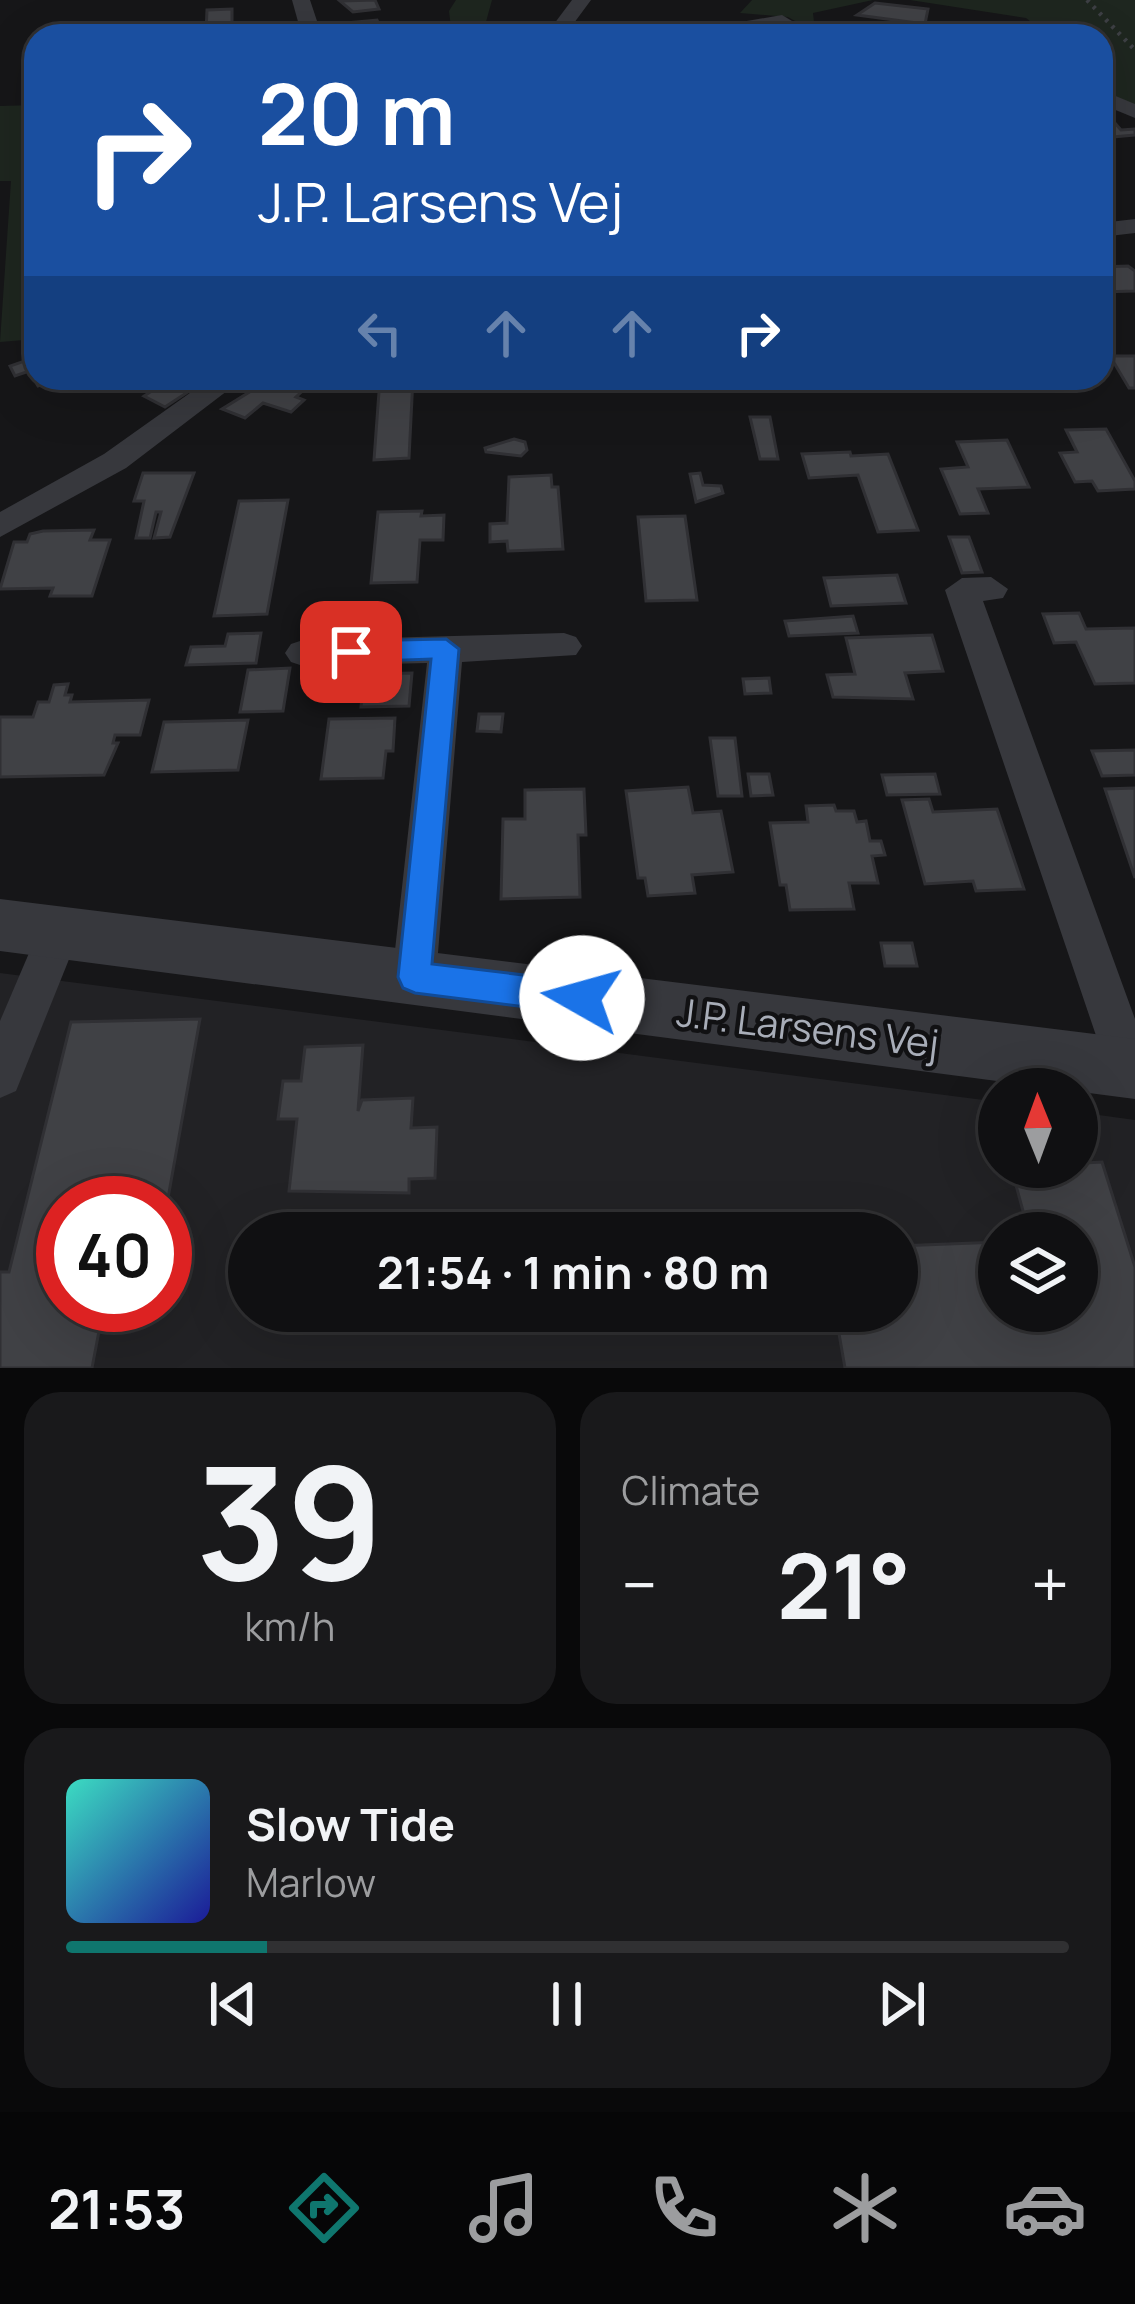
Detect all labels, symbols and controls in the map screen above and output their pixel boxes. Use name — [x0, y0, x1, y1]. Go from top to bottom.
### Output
text: 20 m — [258, 55, 456, 170]
icon: right — [60, 72, 216, 228]
text: J.P. Larsens Vej — [258, 164, 623, 238]
icon: left — [347, 300, 413, 366]
icon: ahead — [473, 300, 539, 366]
icon: ahead — [599, 300, 665, 366]
icon: right — [725, 300, 791, 366]
pin — [300, 601, 402, 703]
icon: arrive — [318, 619, 384, 685]
position arrow — [519, 935, 645, 1061]
street label: J.P. Larsens Vej — [674, 984, 942, 1070]
north arrow — [978, 1068, 1098, 1188]
map controls — [978, 1068, 1098, 1332]
speed limit sign: 40 — [36, 1176, 192, 1332]
button: layers — [978, 1212, 1098, 1332]
text: 21:54 · 1 min · 80 m — [377, 1241, 769, 1303]
text: 39 — [196, 1414, 384, 1627]
text: Climate — [622, 1463, 760, 1517]
text: 21° — [777, 1523, 911, 1646]
text: − — [622, 1539, 657, 1629]
text: + — [1031, 1539, 1069, 1629]
text: km/h — [244, 1599, 335, 1653]
text: Slow Tide — [246, 1793, 455, 1855]
text: Marlow — [246, 1855, 376, 1909]
icon: previous — [200, 1971, 266, 2037]
icon: pause — [534, 1971, 600, 2037]
icon: next — [869, 1971, 935, 2037]
icon: directions — [282, 2166, 366, 2250]
icon: music — [462, 2166, 546, 2250]
icon: phone — [642, 2166, 726, 2250]
icon: climate — [823, 2166, 907, 2250]
icon: car — [1003, 2166, 1087, 2250]
text: 21:53 — [48, 2171, 185, 2245]

